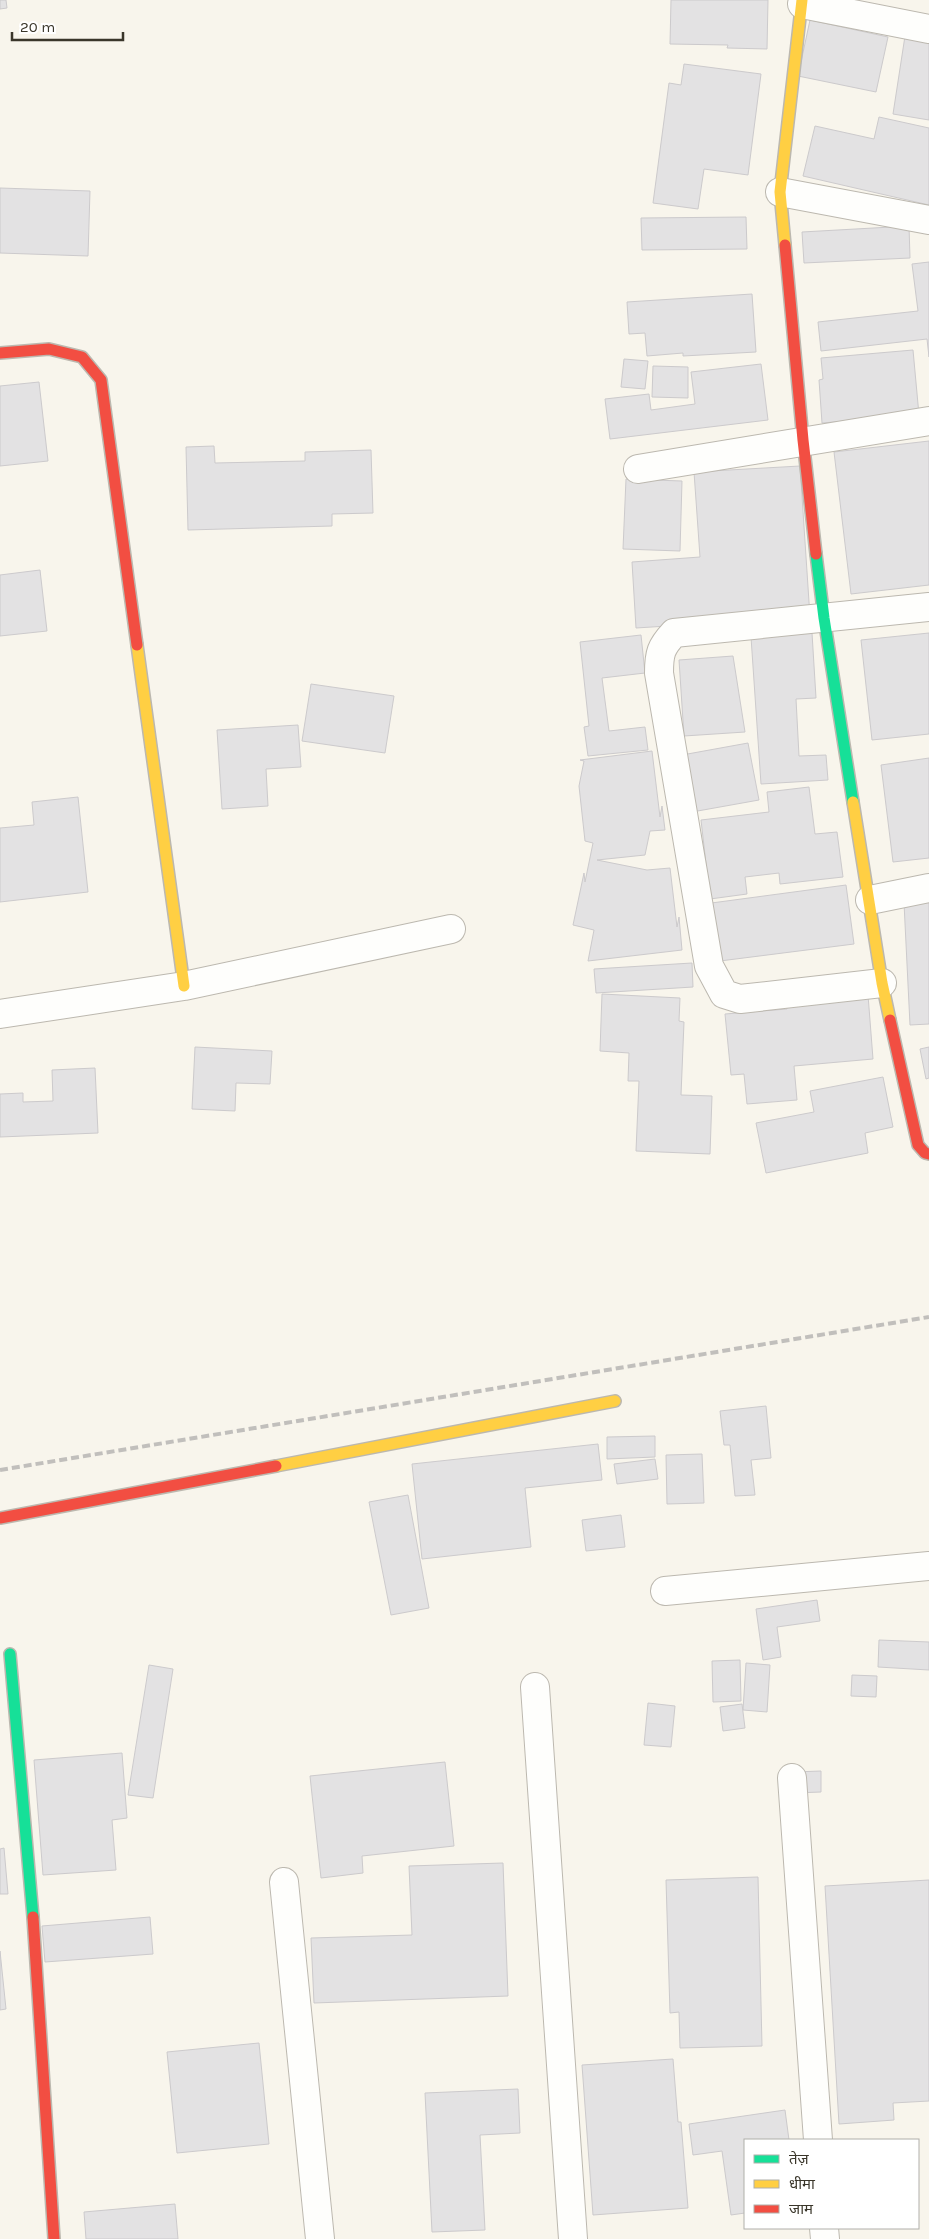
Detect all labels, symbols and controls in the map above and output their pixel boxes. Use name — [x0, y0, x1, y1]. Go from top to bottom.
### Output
scale bar — [12, 10, 124, 42]
text: 20 m — [20, 18, 55, 36]
legend — [744, 2139, 919, 2229]
text: तेज़ — [789, 2150, 810, 2168]
text: धीमा — [789, 2175, 816, 2193]
text: जाम — [789, 2200, 814, 2218]

